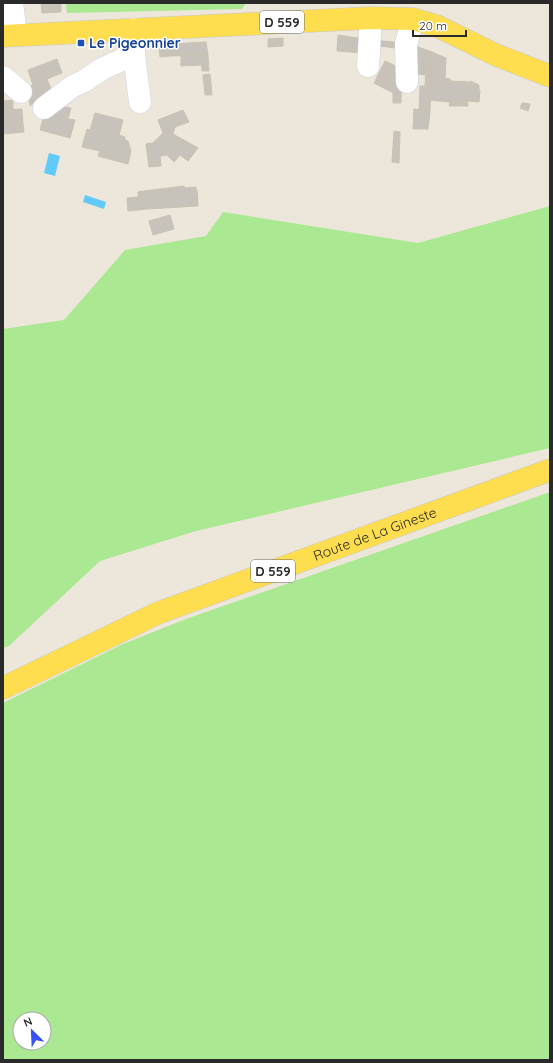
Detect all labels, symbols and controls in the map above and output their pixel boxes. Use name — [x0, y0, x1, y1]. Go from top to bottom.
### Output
road number: D 559 — [260, 11, 304, 33]
scale bar — [413, 12, 466, 38]
text: 20 m — [419, 18, 447, 33]
place label: Le Pigeonnier — [89, 34, 181, 52]
marker: Le Pigeonnier — [76, 38, 86, 48]
street label: Route de La Gineste — [311, 503, 439, 565]
road number: D 559 — [251, 560, 295, 582]
north arrow — [12, 1011, 52, 1051]
text: N — [21, 1014, 34, 1030]

